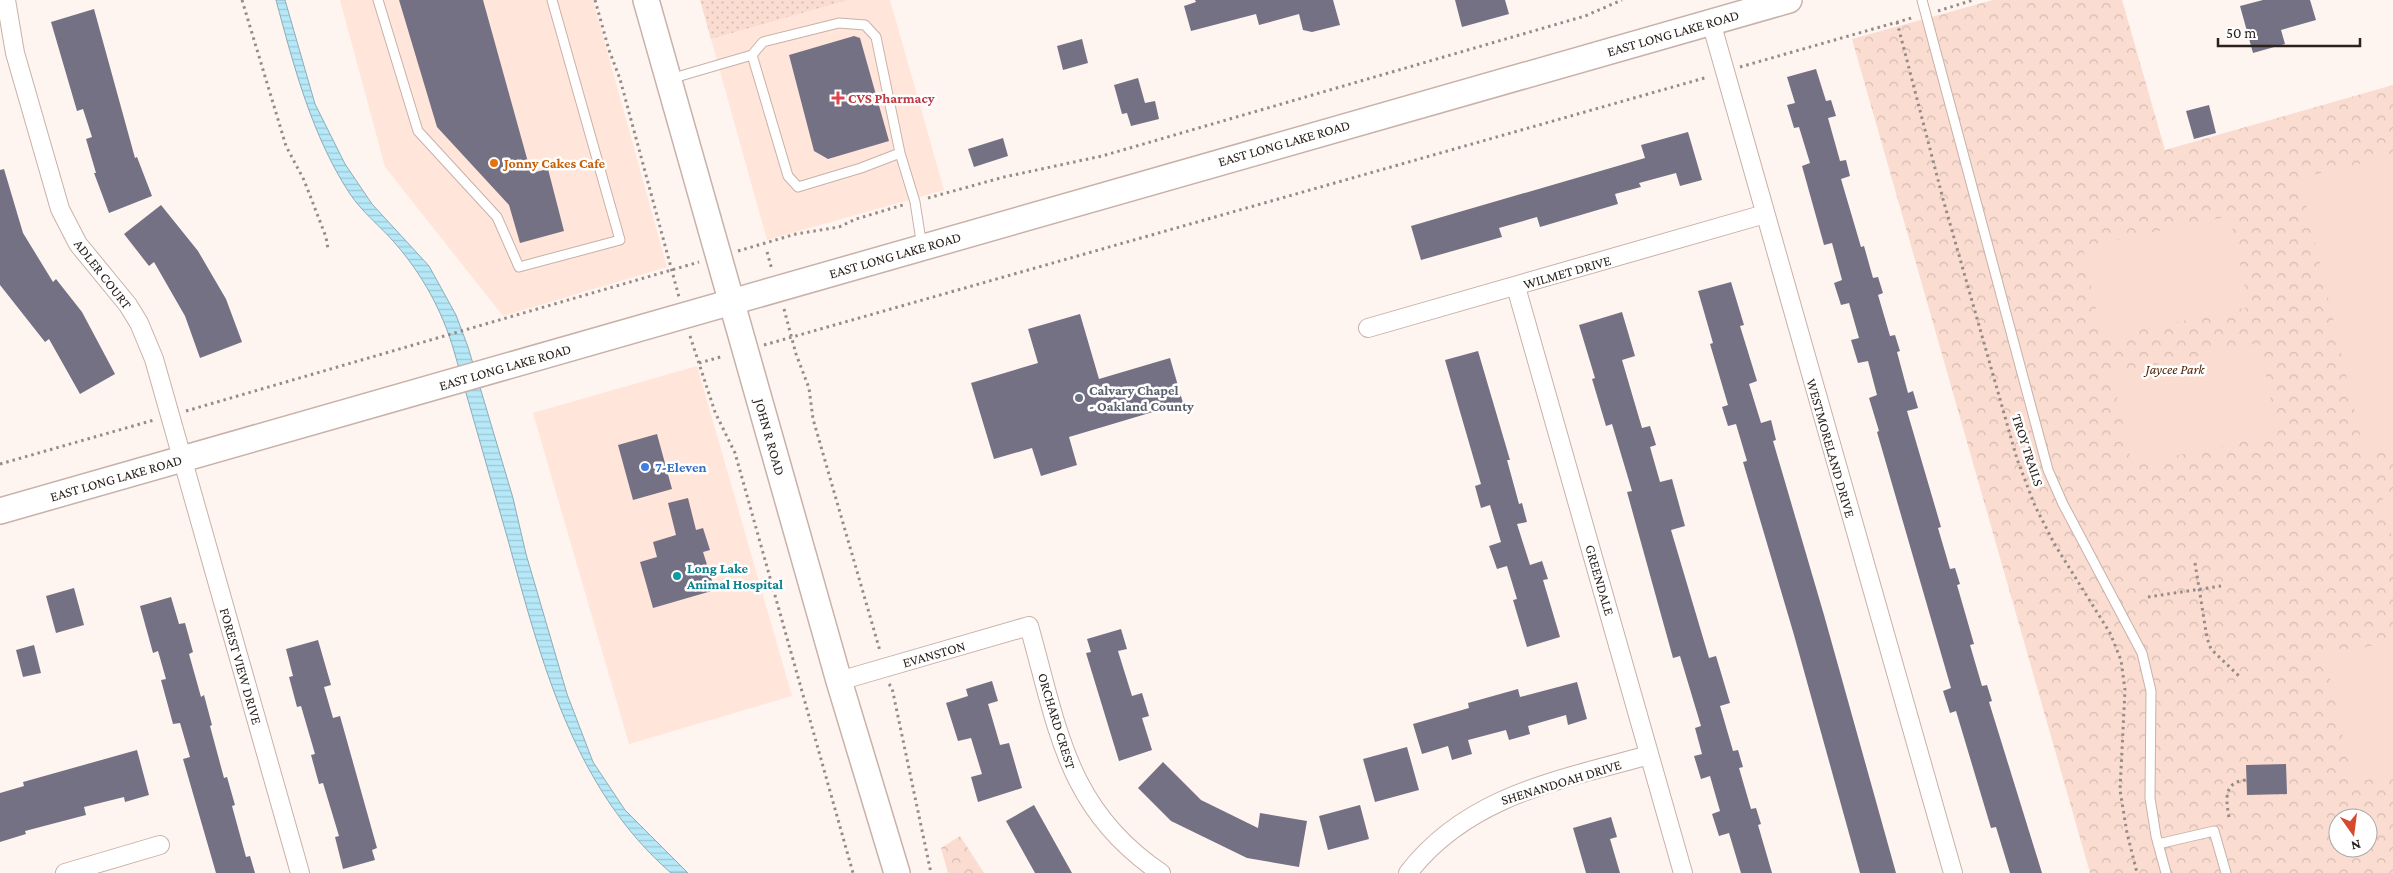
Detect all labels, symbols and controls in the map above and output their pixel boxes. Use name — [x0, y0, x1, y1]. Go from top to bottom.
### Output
street label: EAST LONG LAKE ROAD — [1605, 6, 1741, 60]
scale bar — [2218, 15, 2360, 47]
text: 50 m — [2226, 25, 2256, 41]
place label: CVS Pharmacy — [848, 90, 935, 106]
marker: CVS Pharmacy — [832, 92, 844, 104]
street label: EAST LONG LAKE ROAD — [1216, 116, 1352, 170]
place label: Jonny Cakes Cafe — [502, 155, 606, 171]
marker: Jonny Cakes Cafe — [488, 157, 500, 169]
street label: EAST LONG LAKE ROAD — [827, 228, 963, 282]
street label: ADLER COURT — [71, 236, 135, 312]
street label: WILMET DRIVE — [1521, 252, 1613, 292]
street label: EAST LONG LAKE ROAD — [437, 340, 573, 394]
park label: Jaycee Park — [2143, 361, 2205, 377]
street label: WESTMORELAND DRIVE — [1803, 377, 1859, 520]
place label: Calvary Chapel - Oakland County — [1089, 382, 1194, 414]
marker: Calvary Chapel - Oakland County — [1073, 392, 1085, 404]
street label: JOHN R ROAD — [751, 395, 789, 477]
street label: TROY TRAILS — [2009, 412, 2047, 488]
street label: EAST LONG LAKE ROAD — [48, 451, 184, 505]
place label: 7-Eleven — [655, 459, 706, 475]
marker: 7-Eleven — [639, 461, 651, 473]
street label: GREENDALE — [1582, 543, 1618, 618]
place label: Long Lake Animal Hospital — [686, 560, 783, 592]
marker: Long Lake Animal Hospital — [671, 570, 683, 582]
street label: FOREST VIEW DRIVE — [217, 606, 265, 726]
street label: EVANSTON — [901, 637, 967, 671]
street label: ORCHARD CREST — [1035, 671, 1079, 771]
street label: SHENANDOAH DRIVE — [1499, 756, 1623, 808]
north arrow — [2328, 808, 2378, 858]
text: N — [2349, 837, 2363, 855]

